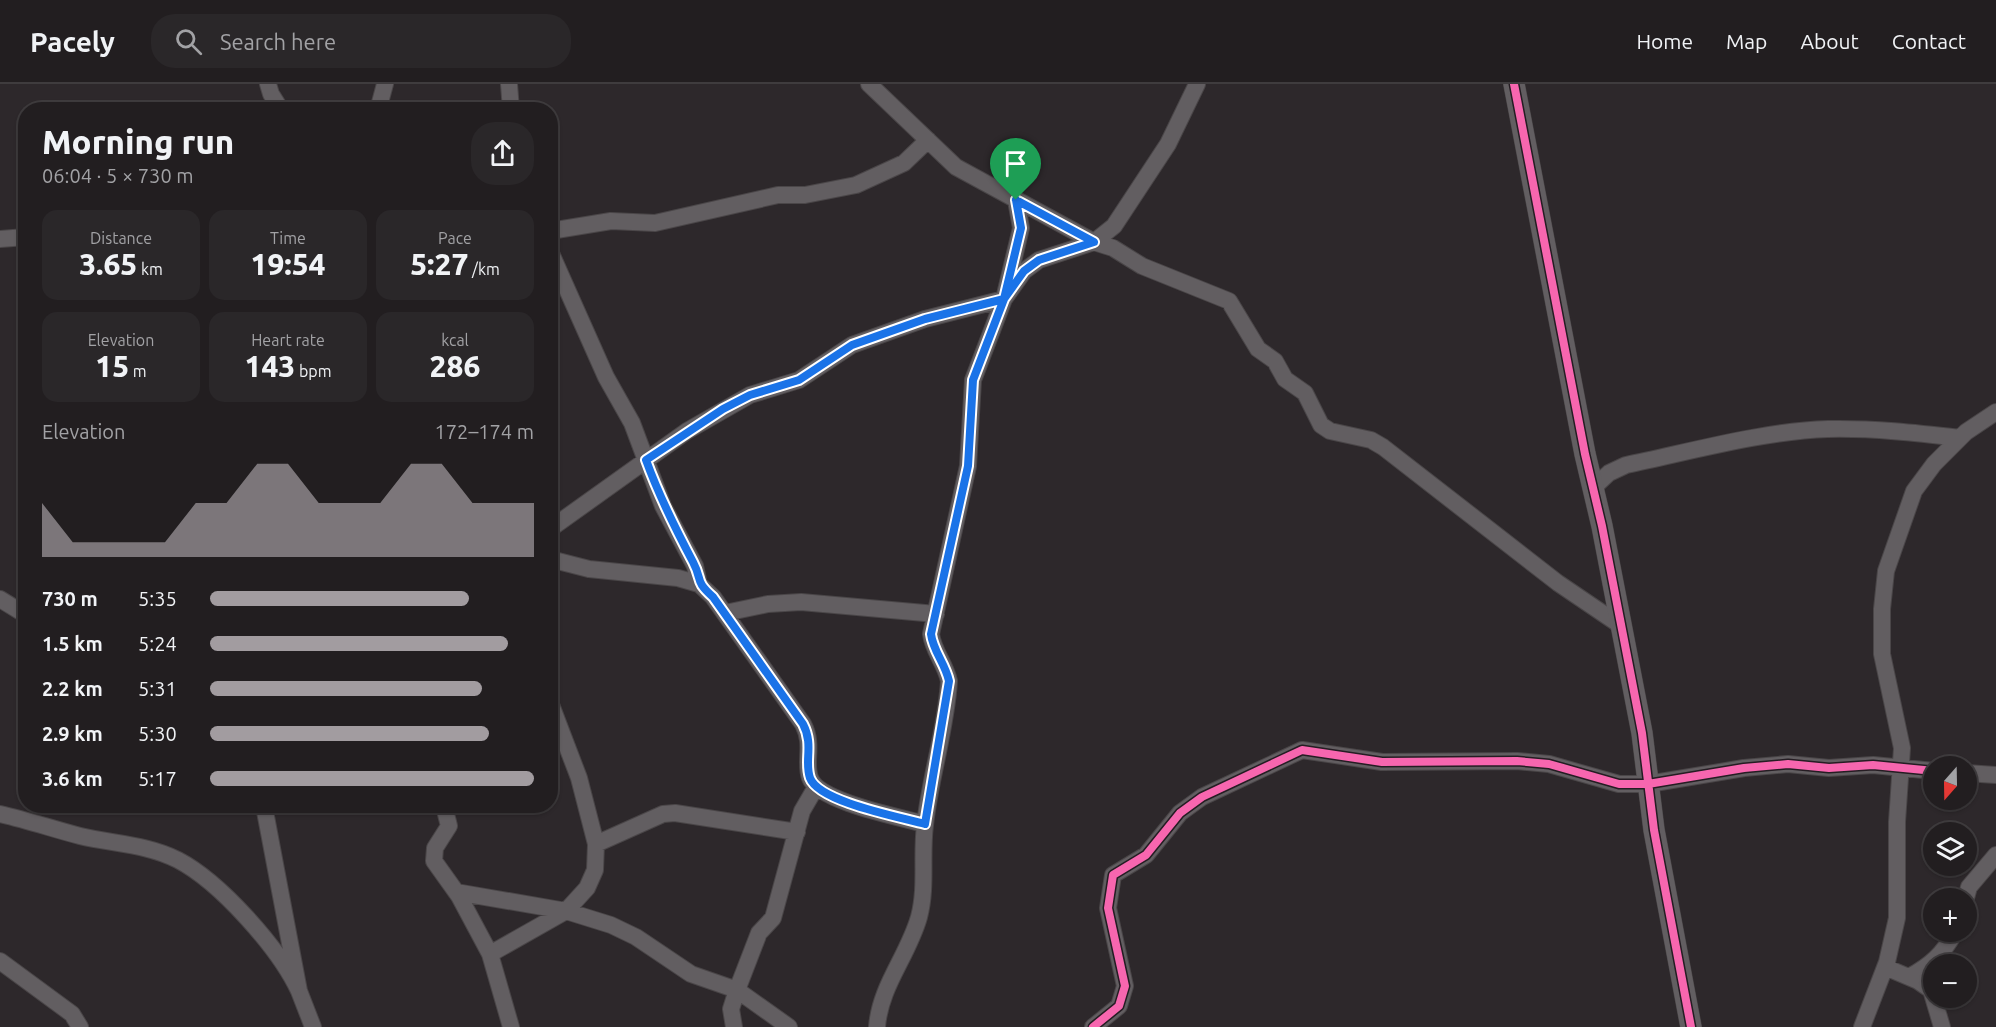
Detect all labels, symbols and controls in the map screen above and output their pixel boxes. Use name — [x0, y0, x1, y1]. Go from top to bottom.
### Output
search box — [151, 14, 571, 68]
icon: search — [172, 25, 205, 58]
text: Pacely — [30, 26, 115, 57]
text: Search here — [220, 29, 336, 54]
text: Home — [1636, 29, 1693, 53]
text: Map — [1726, 29, 1767, 53]
text: About — [1800, 29, 1859, 53]
text: Contact — [1892, 29, 1966, 53]
button: share — [471, 122, 534, 185]
text: Morning run — [42, 123, 234, 160]
pin — [990, 138, 1041, 200]
icon: arrive — [999, 147, 1032, 180]
text: 06:04 · 5 × 730 m — [42, 164, 194, 187]
text: Distance — [90, 229, 152, 247]
text: Time — [270, 229, 306, 247]
text: Pace — [438, 229, 472, 247]
text: 3.65 — [79, 247, 137, 281]
text: 19:54 — [250, 247, 326, 281]
text: 5:27 — [410, 247, 468, 281]
text: km — [137, 260, 163, 278]
text: /km — [468, 260, 500, 278]
text: Elevation — [88, 331, 154, 349]
text: Heart rate — [251, 331, 325, 349]
text: kcal — [441, 331, 469, 349]
text: 15 — [95, 349, 129, 383]
text: 143 — [245, 349, 295, 383]
text: 286 — [430, 349, 480, 383]
text: m — [129, 362, 147, 380]
text: bpm — [295, 362, 331, 380]
text: Elevation — [42, 420, 125, 443]
text: 172–174 m — [435, 420, 534, 443]
text: 730 m — [42, 587, 98, 610]
text: 5:35 — [138, 587, 177, 610]
text: 1.5 km — [42, 632, 103, 655]
text: 5:24 — [138, 632, 177, 655]
text: 2.2 km — [42, 677, 103, 700]
text: 5:31 — [138, 677, 177, 700]
text: 2.9 km — [42, 722, 103, 745]
text: 5:30 — [138, 722, 177, 745]
north arrow — [1923, 756, 1977, 810]
map controls — [1923, 756, 1977, 1008]
text: 3.6 km — [42, 767, 103, 790]
text: 5:17 — [138, 767, 177, 790]
button: layers — [1923, 822, 1977, 876]
button: + — [1923, 888, 1977, 942]
button: − — [1923, 954, 1977, 1008]

